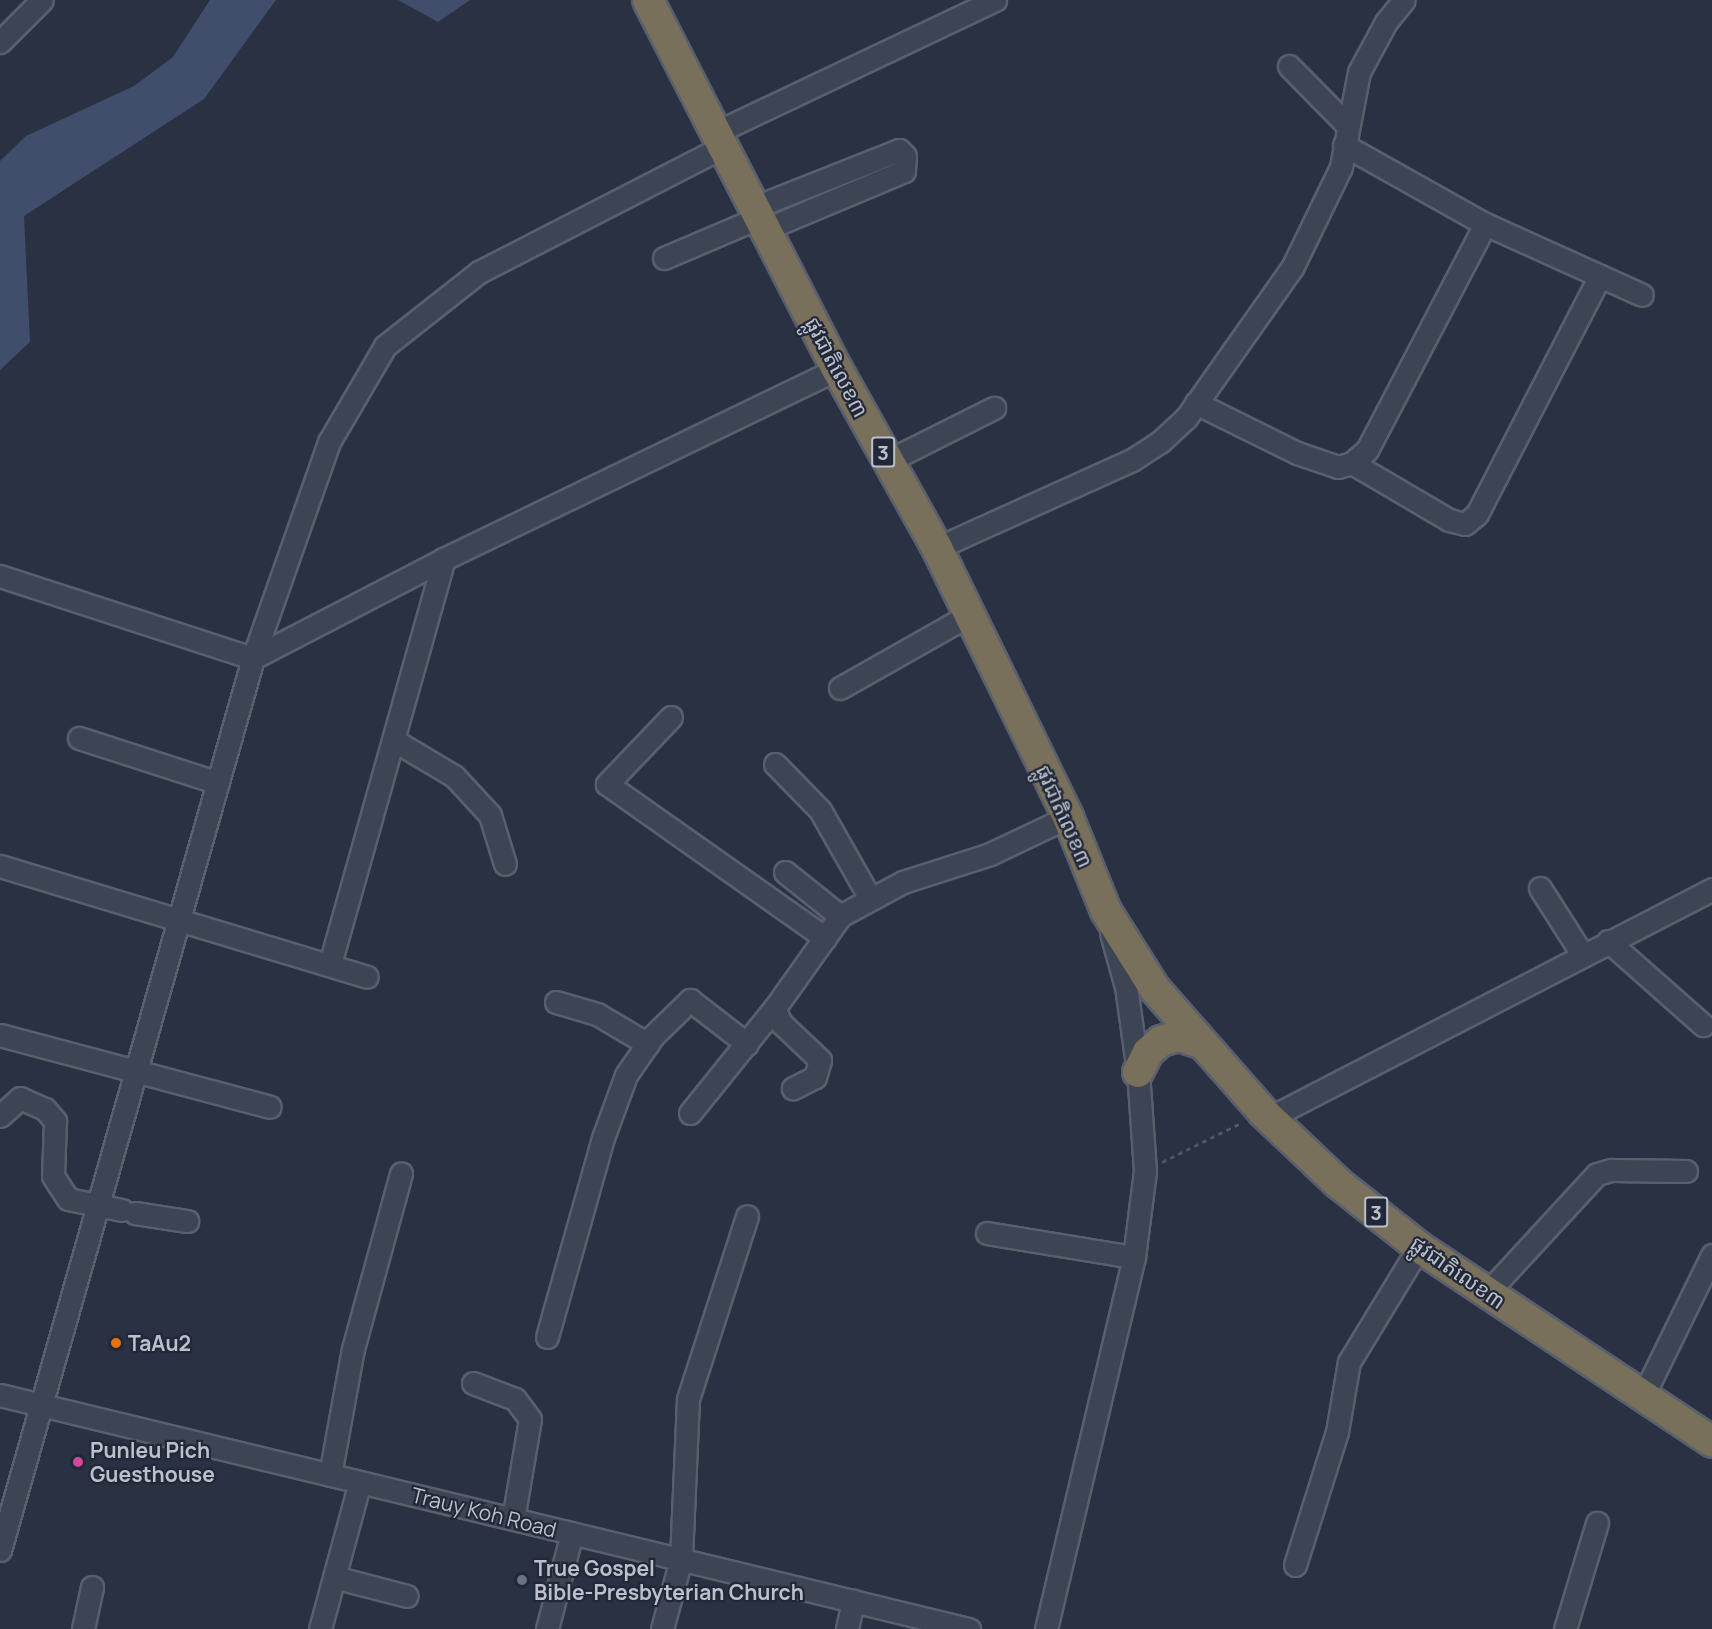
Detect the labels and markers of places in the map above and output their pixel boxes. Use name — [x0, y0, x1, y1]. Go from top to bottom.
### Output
place label: TaAu2 — [128, 1330, 191, 1356]
marker: TaAu2 — [109, 1336, 123, 1350]
place label: Punleu Pich Guesthouse — [90, 1437, 215, 1487]
marker: Punleu Pich Guesthouse — [71, 1455, 85, 1469]
place label: True Gospel Bible-Presbyterian Church — [534, 1555, 804, 1605]
marker: True Gospel Bible-Presbyterian Church — [515, 1573, 529, 1587]

